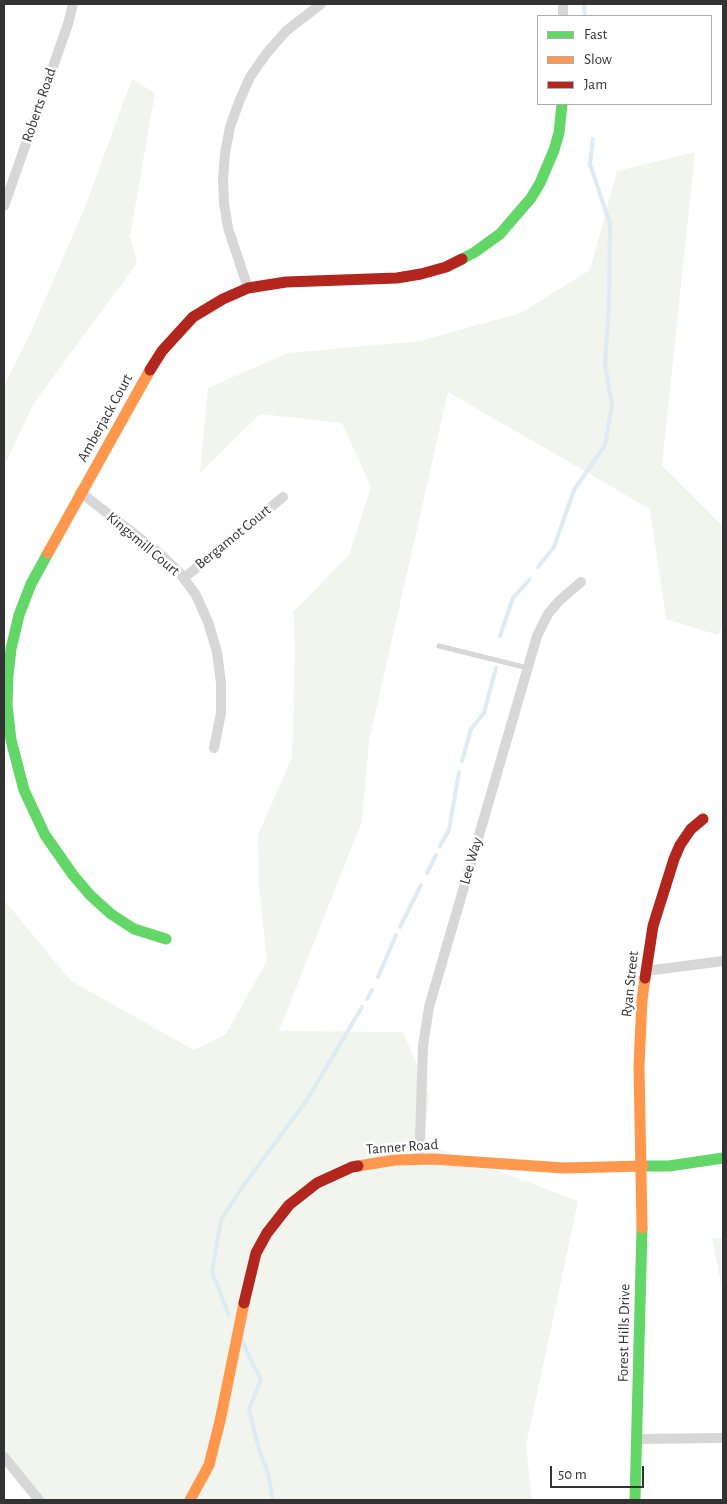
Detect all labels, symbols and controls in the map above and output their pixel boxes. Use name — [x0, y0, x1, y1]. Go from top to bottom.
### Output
legend — [537, 15, 712, 105]
text: Fast — [584, 27, 607, 42]
text: Slow — [584, 52, 612, 67]
street label: Roberts Road — [18, 66, 60, 144]
text: Jam — [584, 77, 607, 92]
street label: Amberjack Court — [73, 371, 137, 465]
street label: Bergamot Court — [192, 501, 274, 573]
street label: Kingsmill Court — [103, 508, 183, 580]
street label: Lee Way — [456, 835, 486, 887]
street label: Ryan Street — [618, 950, 642, 1018]
street label: Tanner Road — [365, 1135, 439, 1159]
street label: Forest Hills Drive — [614, 1284, 634, 1382]
scale bar — [552, 1456, 646, 1488]
text: 50 m — [558, 1467, 587, 1482]

